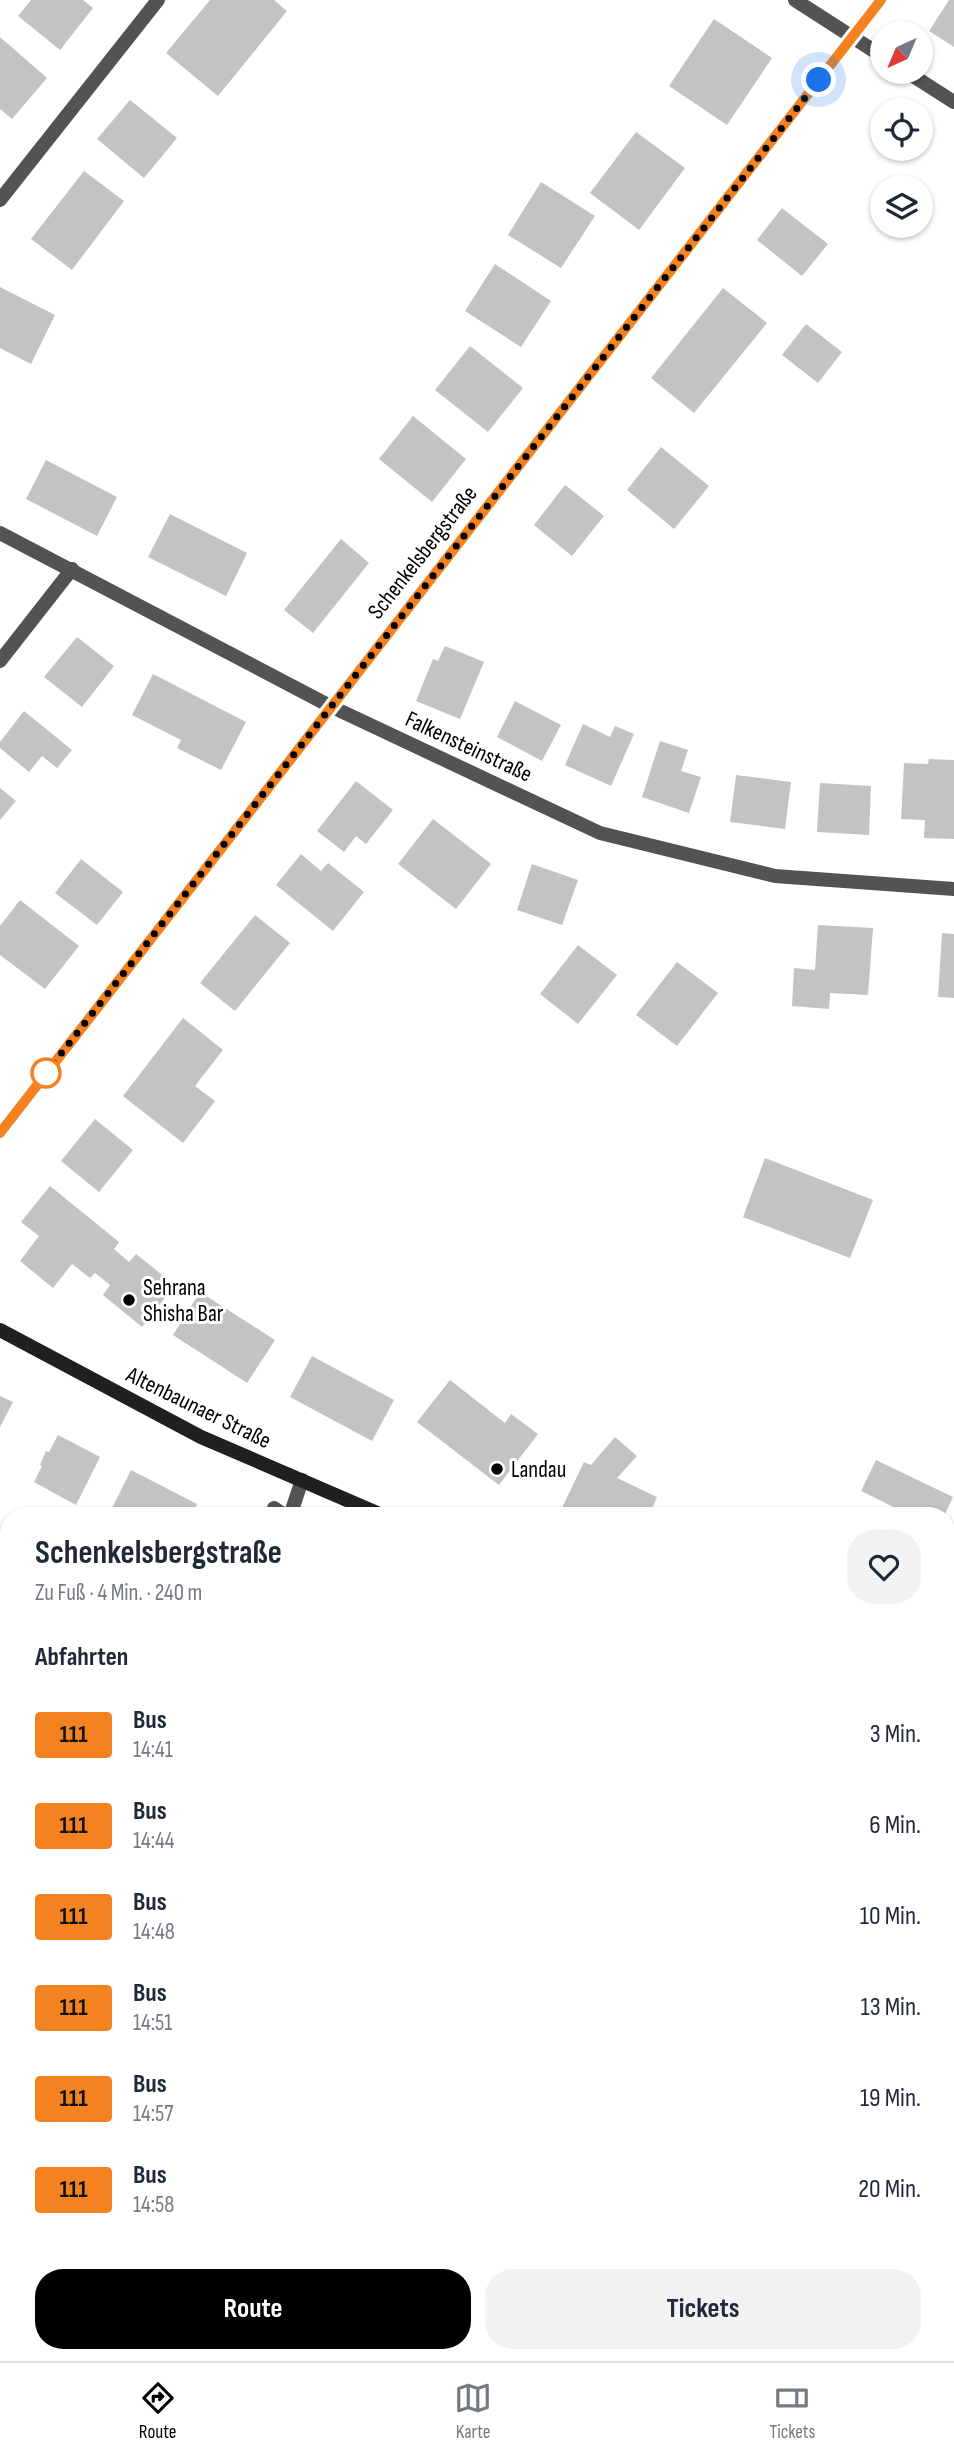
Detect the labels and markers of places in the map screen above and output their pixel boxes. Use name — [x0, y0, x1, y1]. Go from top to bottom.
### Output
unlabelled marker — [31, 1058, 61, 1088]
place label: Sehrana Shisha Bar — [143, 1274, 224, 1328]
marker: Sehrana Shisha Bar — [121, 1292, 137, 1308]
place label: Landau — [511, 1456, 566, 1484]
marker: Landau — [489, 1461, 505, 1477]

